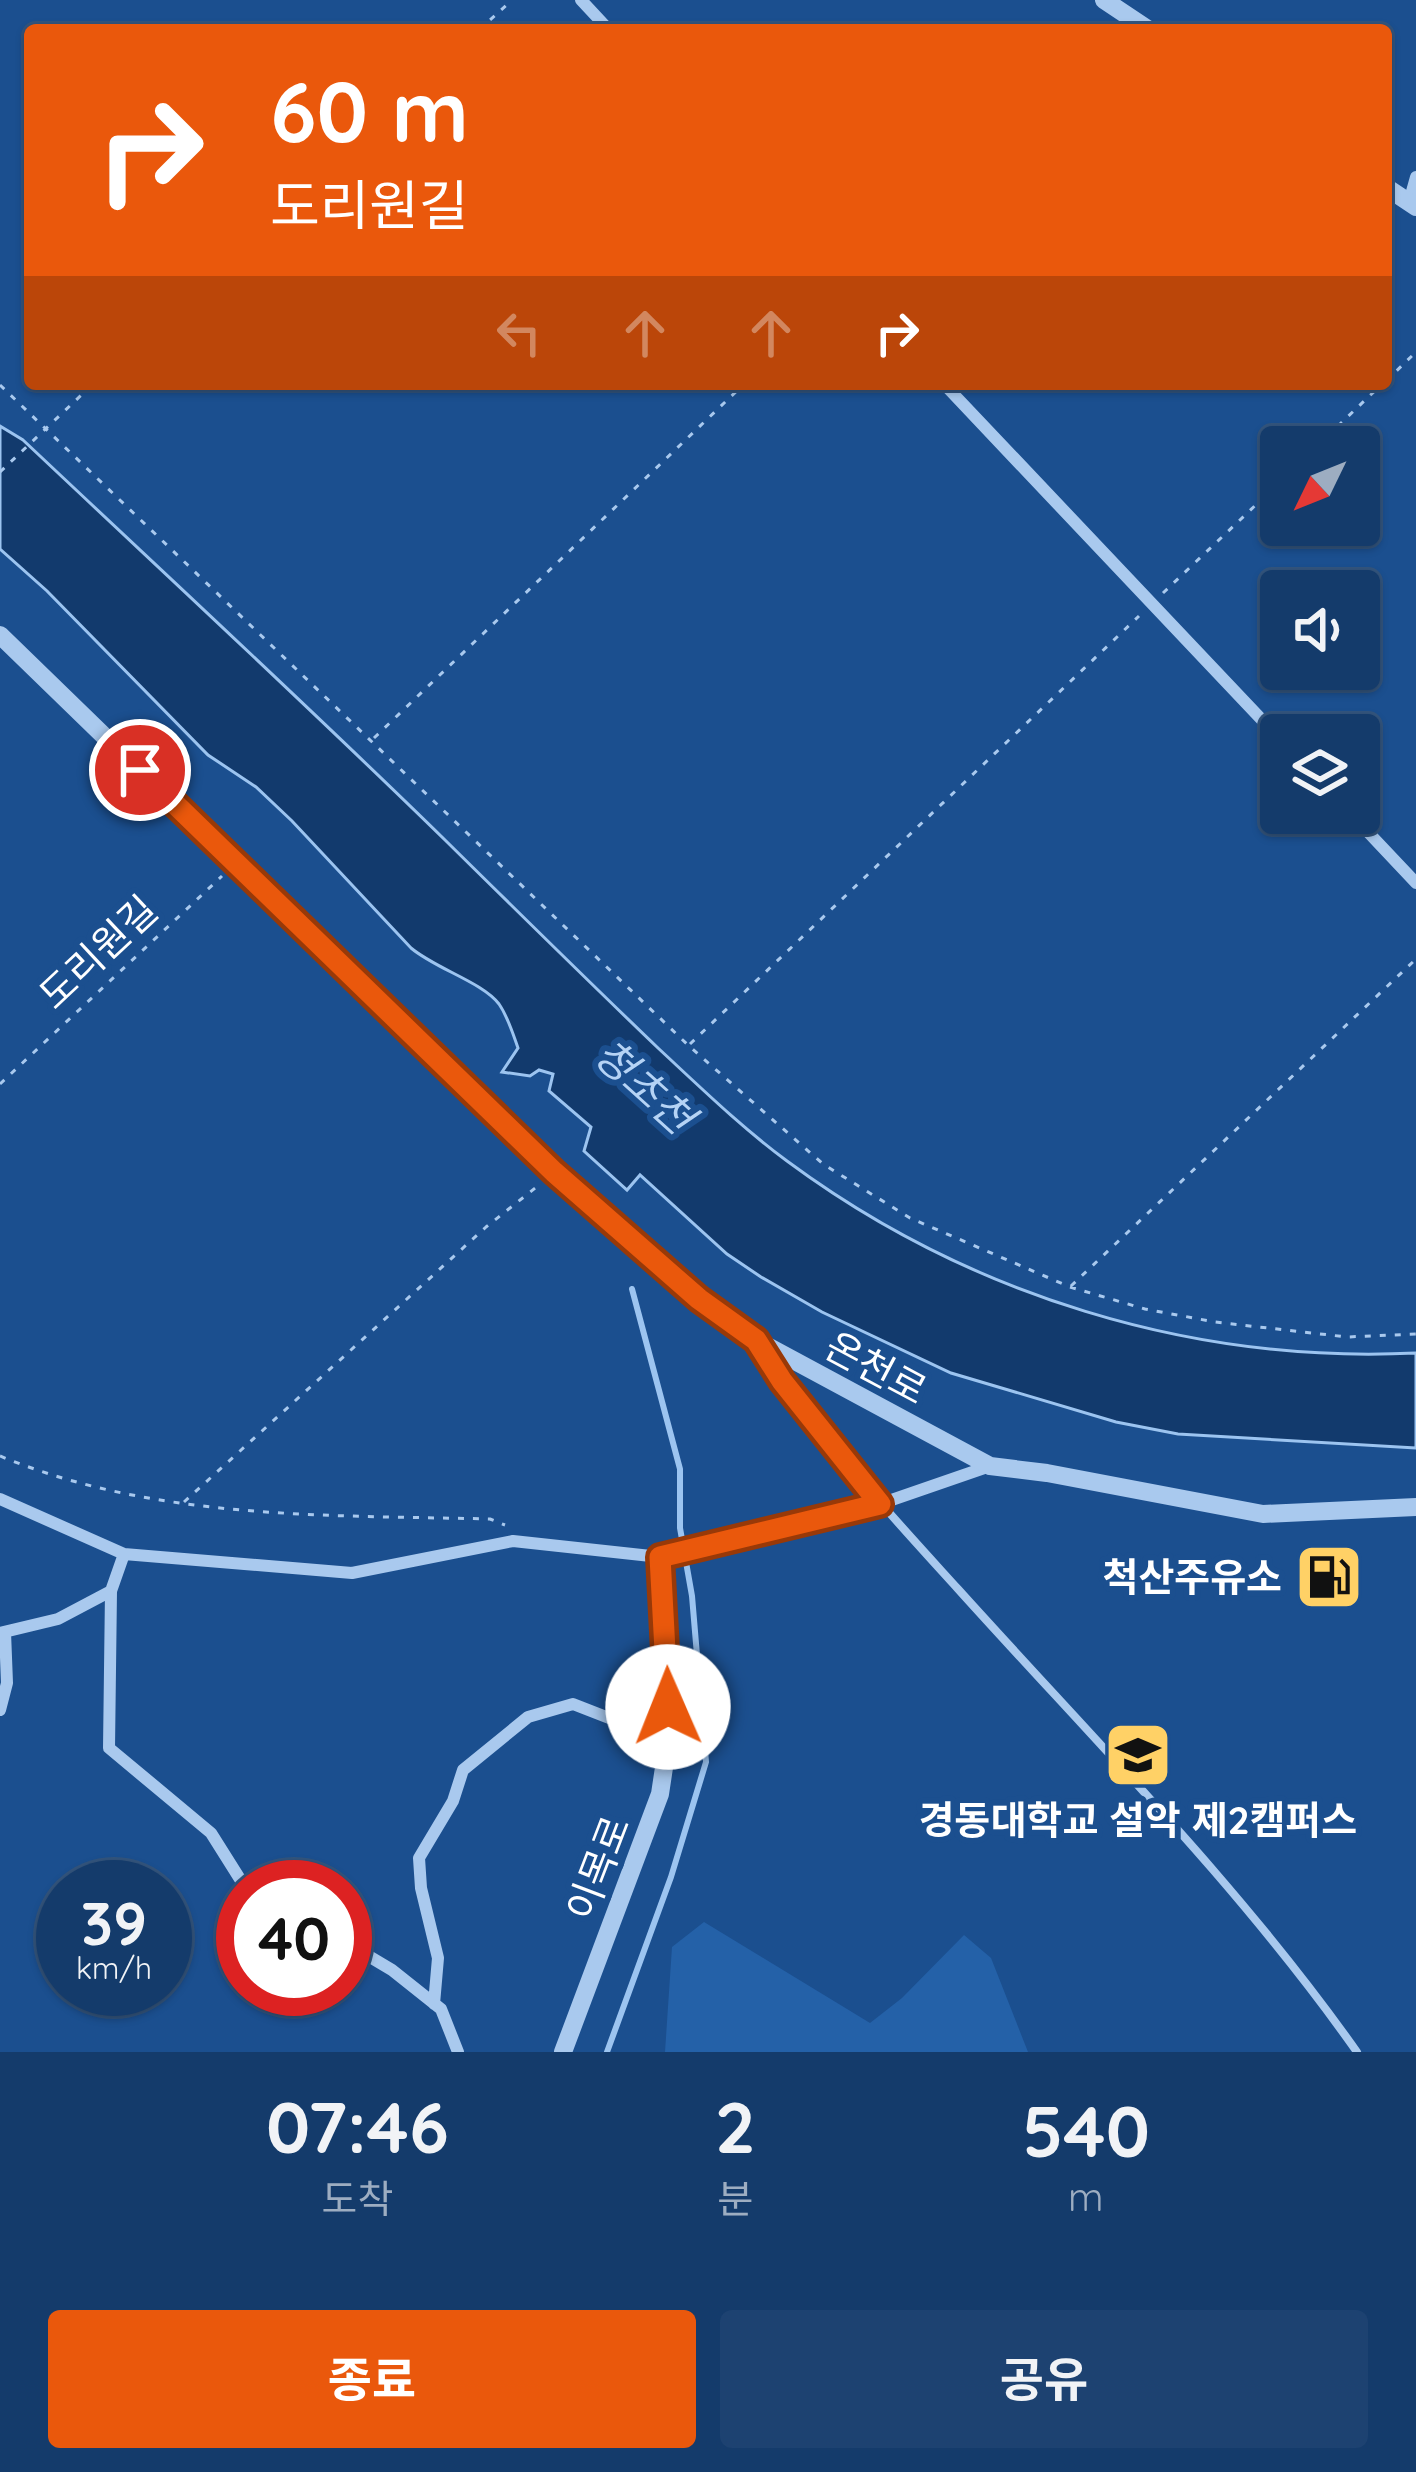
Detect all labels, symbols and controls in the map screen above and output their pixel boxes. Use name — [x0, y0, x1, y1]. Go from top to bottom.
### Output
text: 60 m — [270, 58, 469, 163]
icon: right — [72, 72, 228, 228]
text: 도리원길 — [270, 171, 469, 239]
icon: left — [486, 300, 552, 366]
icon: ahead — [612, 300, 678, 366]
icon: ahead — [738, 300, 804, 366]
icon: right — [864, 300, 930, 366]
north arrow — [1260, 426, 1380, 546]
map controls — [1260, 426, 1380, 834]
button: sound — [1260, 570, 1380, 690]
button: layers — [1260, 714, 1380, 834]
pin — [89, 719, 191, 821]
icon: arrive — [107, 737, 173, 803]
street label: 도리원길 — [28, 885, 167, 1018]
water label: 청초천 — [584, 1027, 708, 1147]
street label: 온천로 — [817, 1321, 935, 1414]
fuel station icon: 척산주유소 — [1294, 1542, 1364, 1612]
place label: 척산주유소 — [1103, 1552, 1282, 1601]
position arrow — [605, 1644, 731, 1770]
school or university icon: 경동대학교 설악 제2캠퍼스 — [1103, 1720, 1173, 1790]
place label: 경동대학교 설악 제2캠퍼스 — [919, 1795, 1357, 1844]
street label: 이목로 — [555, 1809, 640, 1927]
speed limit sign: 40 — [216, 1860, 372, 2016]
text: 39 — [81, 1885, 147, 1960]
text: km/h — [76, 1949, 152, 1987]
text: 07:46 — [266, 2081, 449, 2171]
text: 2 — [715, 2081, 756, 2171]
text: 540 — [1022, 2085, 1150, 2175]
text: m — [1068, 2172, 1104, 2221]
text: 도착 — [322, 2174, 393, 2223]
text: 분 — [717, 2174, 753, 2223]
button: 종료 — [48, 2310, 696, 2448]
button: 공유 — [720, 2310, 1368, 2448]

